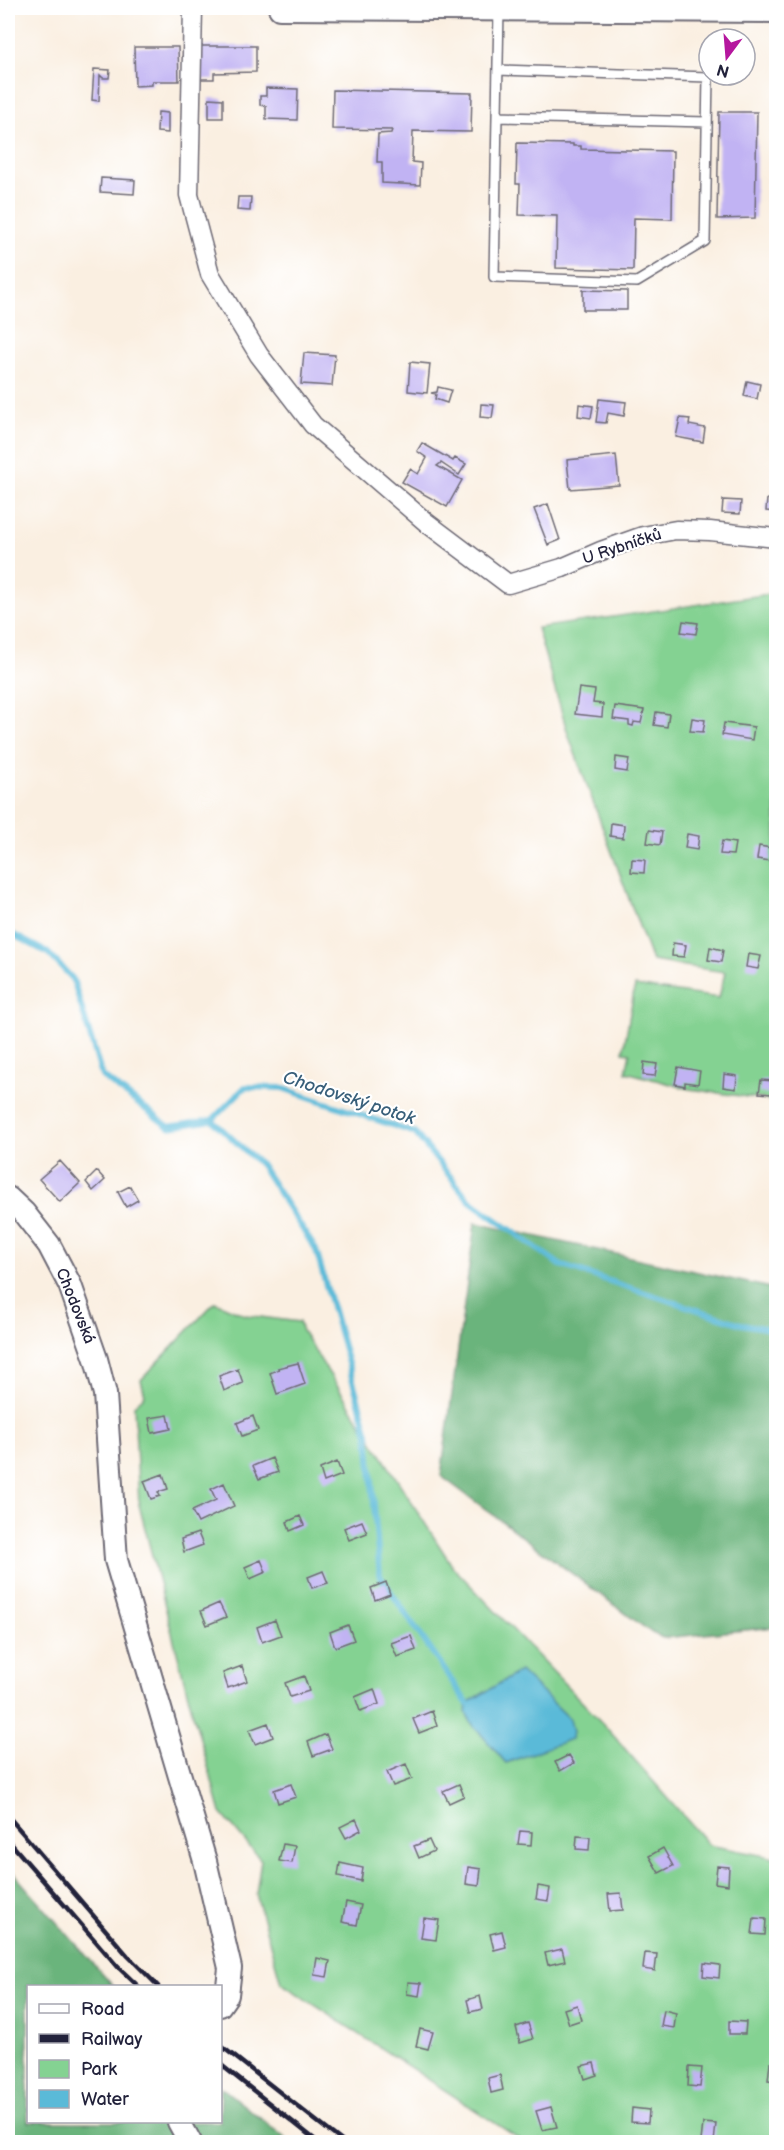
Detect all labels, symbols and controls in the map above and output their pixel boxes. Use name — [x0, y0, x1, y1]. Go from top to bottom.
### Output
north arrow — [697, 27, 757, 87]
text: N — [715, 59, 732, 81]
street label: U Rybníčků — [580, 525, 664, 569]
water label: Chodovský potok — [280, 1067, 419, 1130]
street label: Chodovská — [51, 1265, 99, 1347]
legend — [27, 1985, 222, 2123]
text: Road — [81, 1999, 125, 2020]
text: Railway — [81, 2029, 143, 2050]
text: Park — [81, 2059, 117, 2080]
text: Water — [81, 2089, 129, 2110]

